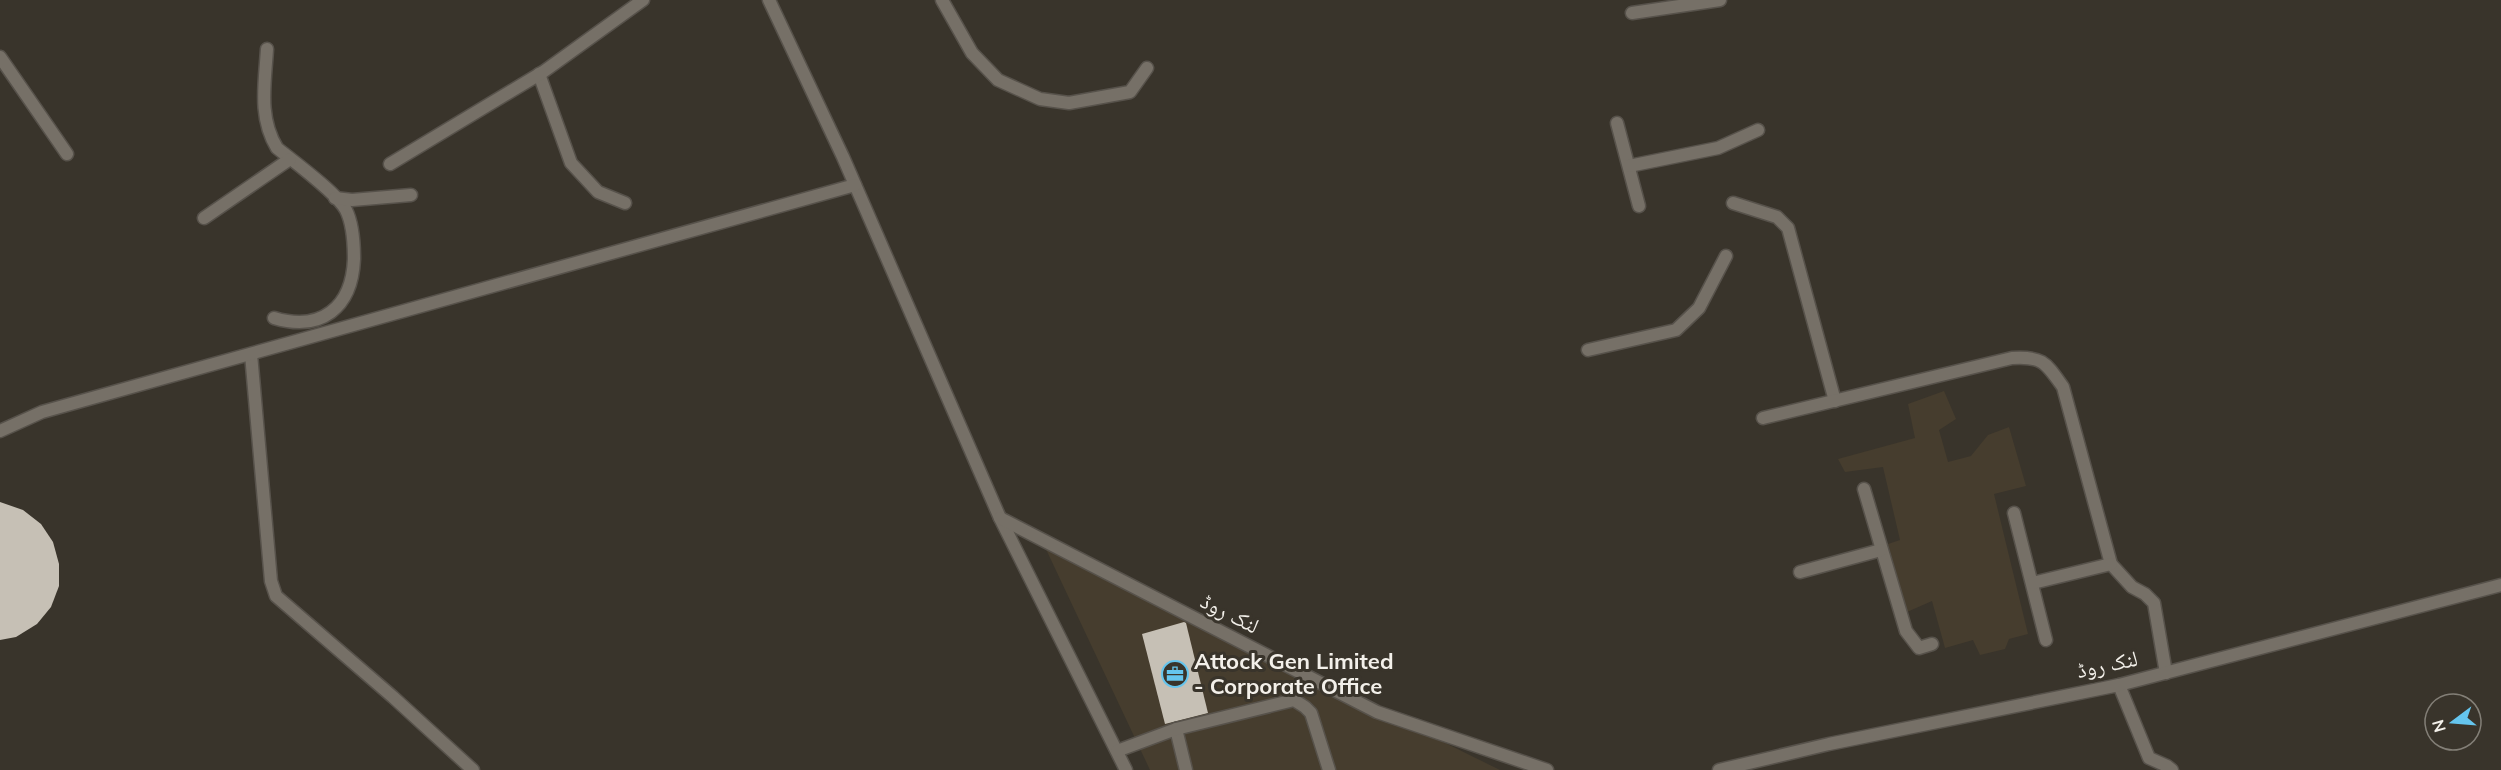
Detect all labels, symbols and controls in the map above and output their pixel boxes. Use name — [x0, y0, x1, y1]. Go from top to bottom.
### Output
street label: لنک روڈ — [1196, 586, 1264, 640]
street label: لنک روڈ — [2074, 644, 2140, 684]
place label: Attock Gen Limited - Corporate Office — [1194, 647, 1394, 700]
office icon: Attock Gen Limited - Corporate Office — [1160, 659, 1190, 689]
north arrow — [2423, 692, 2483, 752]
text: N — [2427, 718, 2450, 735]

